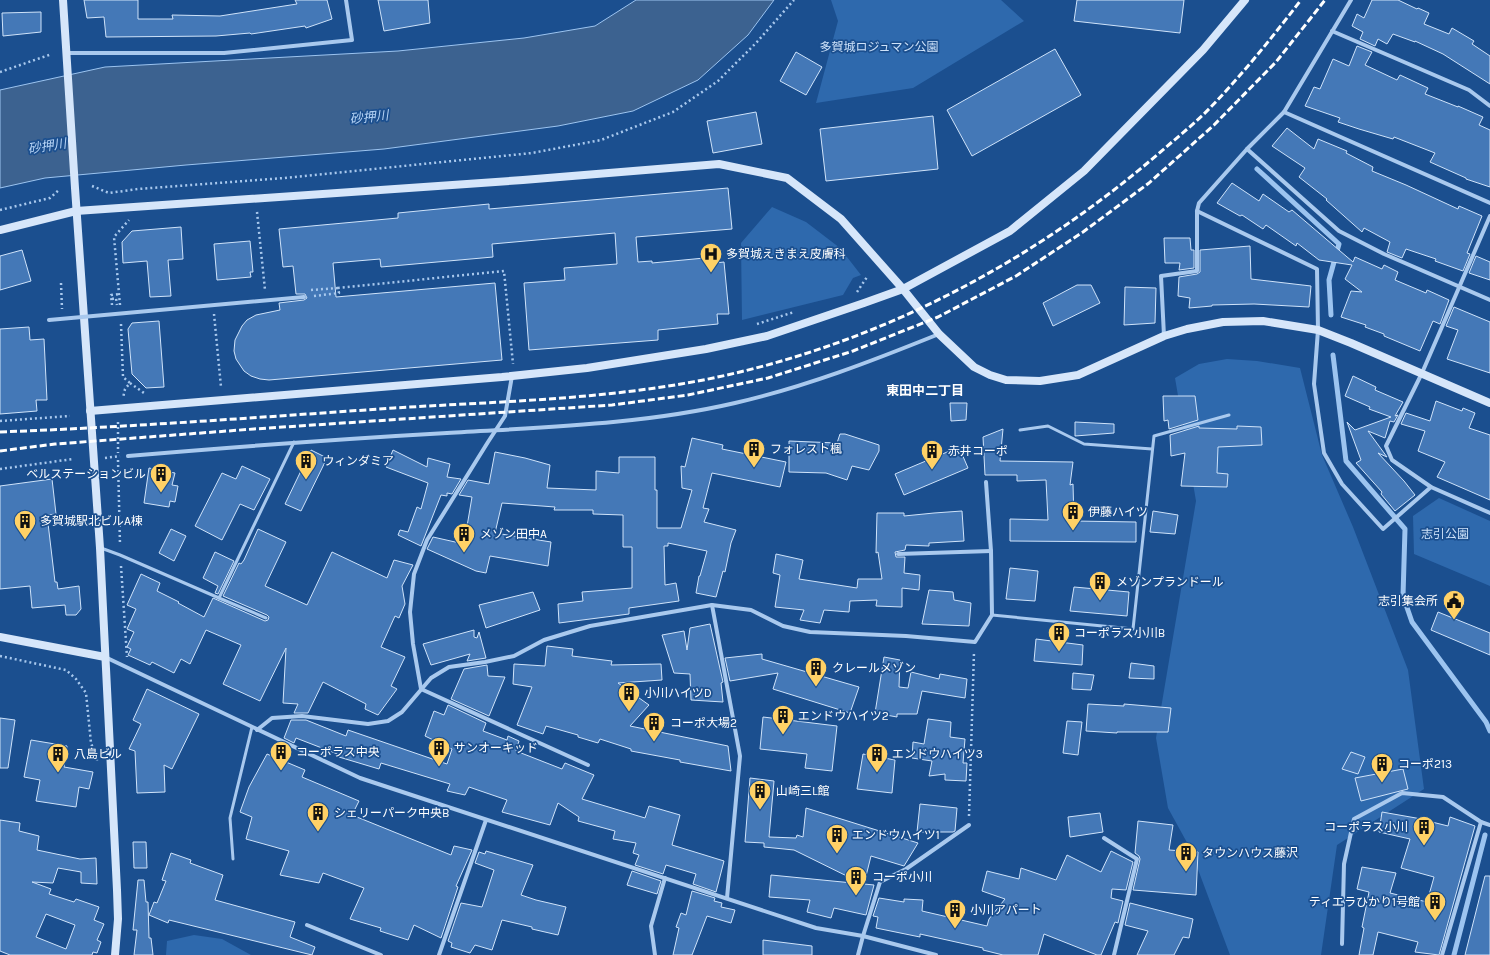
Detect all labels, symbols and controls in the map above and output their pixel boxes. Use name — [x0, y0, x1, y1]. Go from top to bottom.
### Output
park label: 多賀城ロジュマン公園 — [819, 40, 939, 54]
water label: 砂押川 — [349, 107, 391, 126]
water label: 砂押川 — [27, 135, 69, 156]
hospital icon: 多賀城えきまえ皮膚科 — [698, 241, 724, 274]
place label: 多賀城えきまえ皮膚科 — [726, 247, 846, 261]
district label: 東田中二丁目 — [886, 383, 964, 398]
building icon: フォレスト楓 — [741, 436, 767, 469]
building icon: 赤井コーポ — [919, 438, 945, 471]
place label: フォレスト楓 — [770, 442, 842, 456]
place label: 赤井コーポ — [948, 444, 1008, 458]
building icon: ウィンダミア — [293, 448, 319, 481]
place label: ウィンダミア — [322, 454, 394, 468]
building icon: ベルステーションビル — [148, 461, 174, 494]
place label: ベルステーションビル — [26, 467, 146, 481]
building icon: 伊藤ハイツ — [1060, 499, 1086, 532]
place label: 伊藤ハイツ — [1088, 505, 1148, 519]
building icon: 多賀城駅北ビルA棟 — [12, 508, 38, 541]
place label: 多賀城駅北ビルA棟 — [40, 514, 143, 528]
building icon: メゾン田中A — [451, 521, 477, 554]
place label: メゾン田中A — [480, 527, 547, 541]
park label: 志引公園 — [1421, 527, 1469, 541]
building icon: メゾンプランドール — [1087, 569, 1113, 602]
place label: メゾンプランドール — [1116, 575, 1224, 589]
public building icon: 志引集会所 — [1441, 588, 1467, 621]
place label: 志引集会所 — [1378, 594, 1438, 608]
building icon: コーポラス小川B — [1046, 620, 1072, 653]
place label: コーポラス小川B — [1074, 626, 1165, 640]
building icon: クレールメゾン — [803, 655, 829, 688]
place label: クレールメゾン — [832, 661, 916, 675]
building icon: 小川ハイツD — [616, 680, 642, 713]
place label: 小川ハイツD — [644, 686, 712, 700]
building icon: エンドウハイツ2 — [770, 703, 796, 736]
place label: エンドウハイツ2 — [798, 709, 889, 723]
building icon: コーポ大場2 — [641, 710, 667, 743]
place label: コーポ大場2 — [670, 716, 737, 730]
building icon: サンオーキッド — [426, 735, 452, 768]
building icon: コーポラス中央 — [268, 739, 294, 772]
building icon: 八島ビル — [45, 741, 71, 774]
place label: サンオーキッド — [454, 741, 538, 755]
building icon: エンドウハイツ3 — [864, 741, 890, 774]
place label: コーポラス中央 — [296, 745, 380, 759]
place label: 八島ビル — [74, 747, 122, 761]
place label: エンドウハイツ3 — [892, 747, 983, 761]
building icon: コーポ213 — [1369, 751, 1395, 784]
place label: コーポ213 — [1398, 757, 1452, 771]
building icon: 山崎三L館 — [747, 778, 773, 811]
place label: 山崎三L館 — [776, 784, 830, 798]
building icon: シェリーパーク中央B — [305, 800, 331, 833]
place label: シェリーパーク中央B — [334, 806, 449, 820]
building icon: コーポラス小川 — [1411, 814, 1437, 847]
place label: コーポラス小川 — [1324, 820, 1408, 834]
building icon: エンドウハイツ1 — [824, 822, 850, 855]
place label: エンドウハイツ1 — [852, 828, 940, 842]
building icon: タウンハウス藤沢 — [1173, 840, 1199, 873]
place label: タウンハウス藤沢 — [1202, 846, 1298, 860]
building icon: コーポ小川 — [843, 864, 869, 897]
place label: コーポ小川 — [872, 870, 932, 884]
building icon: ティエラひかり1号館 — [1422, 889, 1448, 922]
place label: ティエラひかり1号館 — [1309, 895, 1420, 909]
building icon: 小川アパート — [942, 897, 968, 930]
place label: 小川アパート — [970, 903, 1042, 917]

